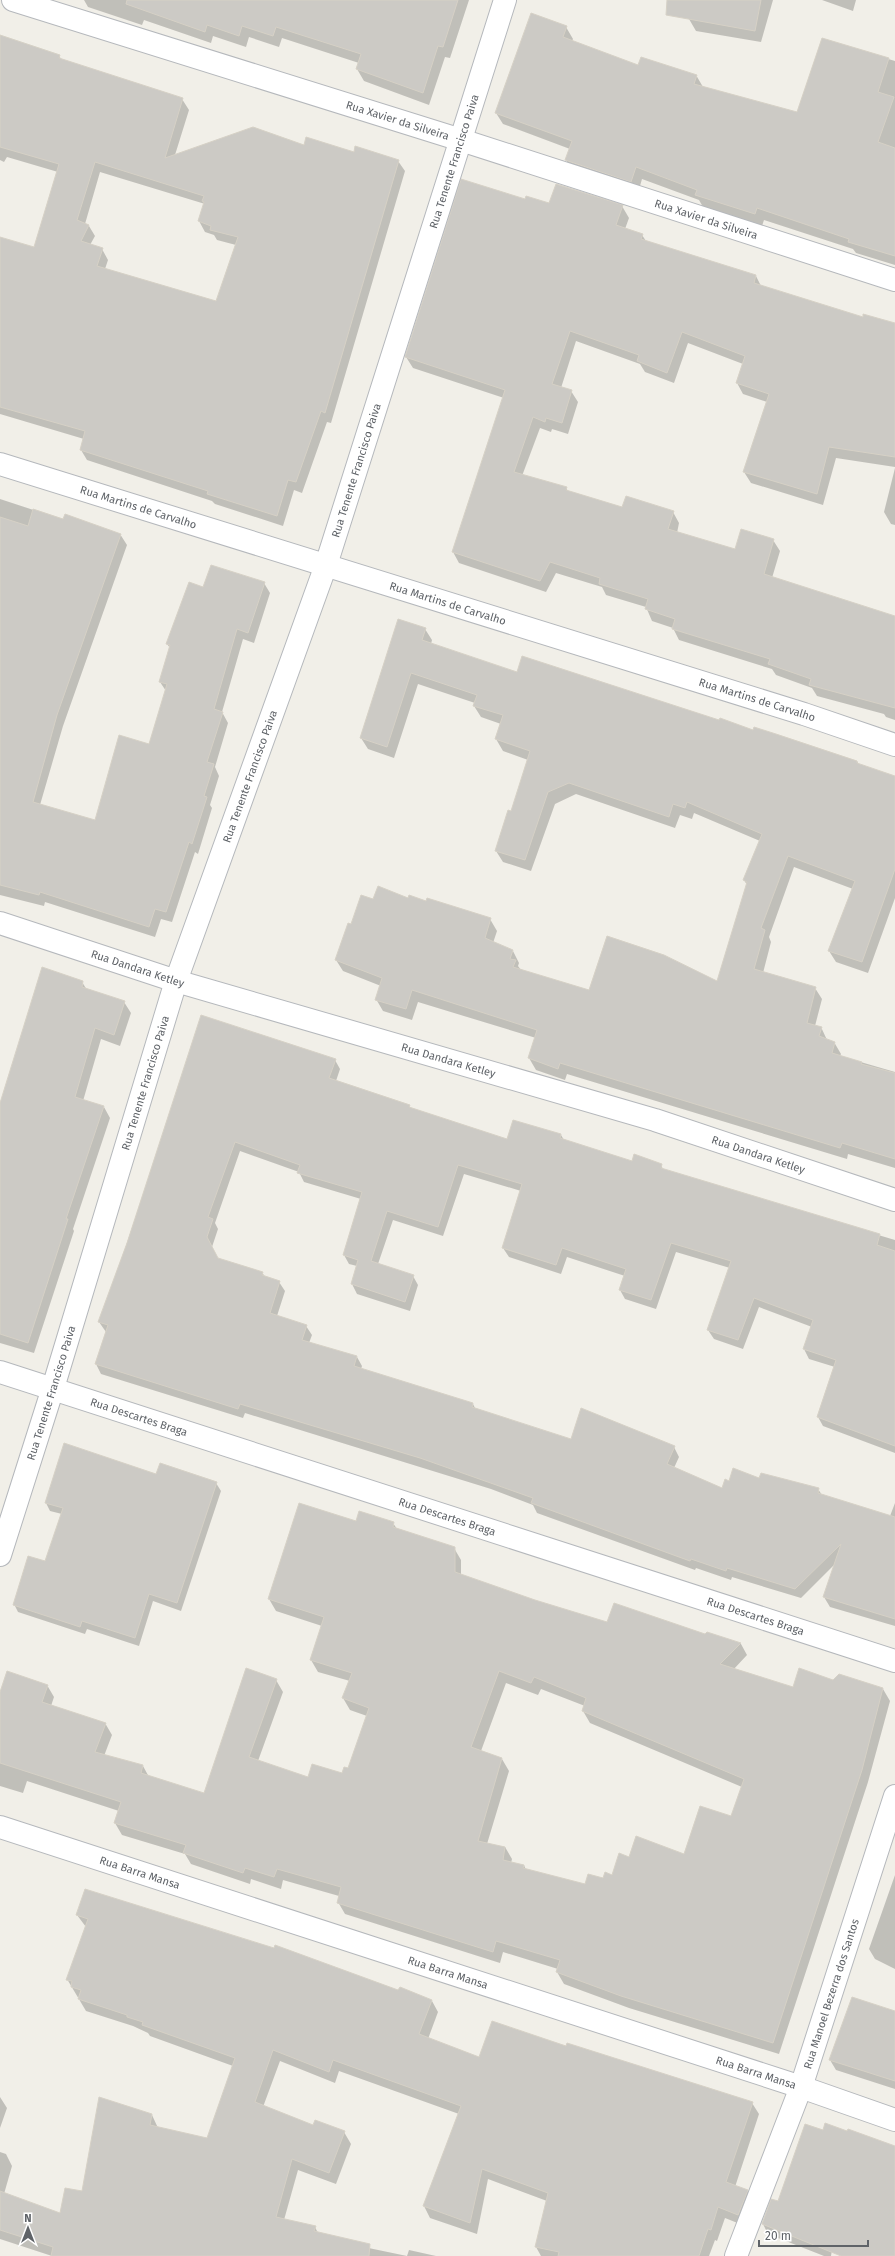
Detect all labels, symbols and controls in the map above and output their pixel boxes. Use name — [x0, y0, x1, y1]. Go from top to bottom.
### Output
street label: Rua Tenente Francisco Paiva — [427, 93, 482, 230]
street label: Rua Xavier da Silveira — [344, 98, 451, 143]
street label: Rua Xavier da Silveira — [653, 197, 759, 242]
street label: Rua Tenente Francisco Paiva — [329, 402, 384, 539]
street label: Rua Martins de Carvalho — [78, 483, 198, 532]
street label: Rua Martins de Carvalho — [388, 580, 508, 628]
street label: Rua Martins de Carvalho — [697, 676, 817, 724]
street label: Rua Tenente Francisco Paiva — [220, 708, 280, 845]
street label: Rua Dandara Ketley — [89, 947, 186, 990]
street label: Rua Tenente Francisco Paiva — [119, 1014, 172, 1152]
street label: Rua Dandara Ketley — [400, 1041, 497, 1081]
street label: Rua Dandara Ketley — [710, 1133, 807, 1177]
street label: Rua Tenente Francisco Paiva — [25, 1324, 78, 1462]
street label: Rua Descartes Braga — [89, 1396, 189, 1439]
street label: Rua Descartes Braga — [397, 1495, 497, 1539]
street label: Rua Descartes Braga — [705, 1595, 806, 1638]
street label: Rua Barra Mansa — [98, 1854, 181, 1892]
street label: Rua Manoel Bezerra dos Santos — [801, 1917, 862, 2071]
street label: Rua Barra Mansa — [406, 1954, 490, 1992]
street label: Rua Barra Mansa — [714, 2054, 798, 2092]
north arrow — [8, 2208, 48, 2248]
text: N — [24, 2212, 32, 2225]
scale bar — [759, 2222, 868, 2248]
text: 20 m — [765, 2229, 791, 2243]

